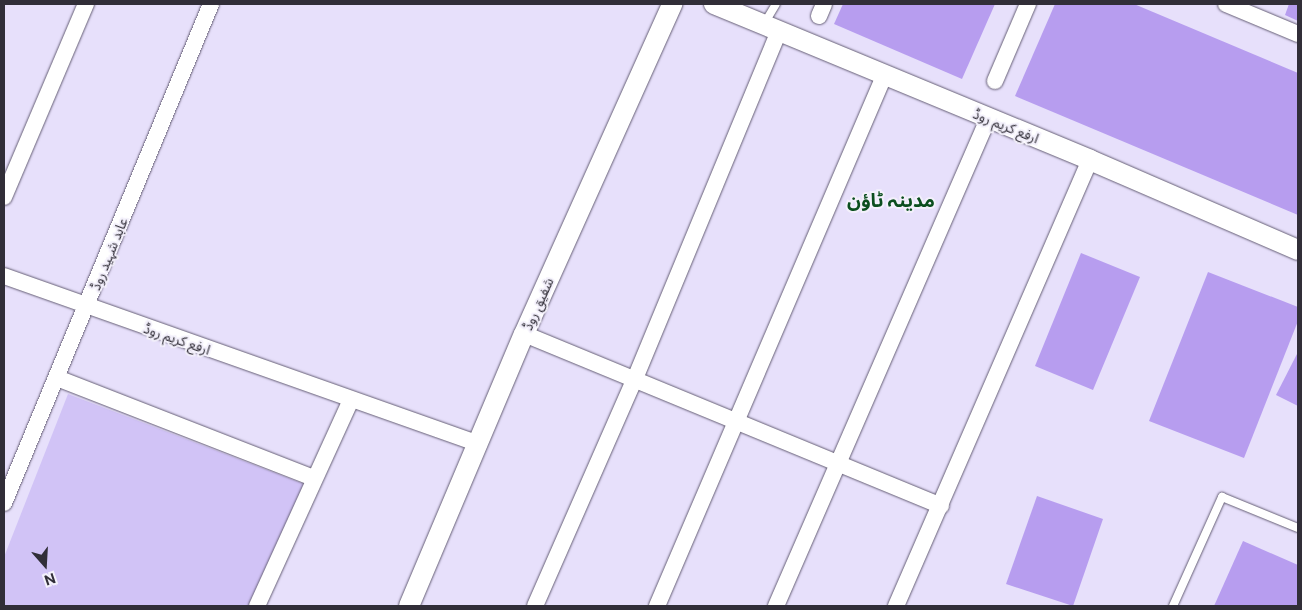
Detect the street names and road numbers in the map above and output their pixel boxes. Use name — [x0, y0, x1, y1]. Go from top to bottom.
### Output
street label: ارفع کریم روڈ — [971, 105, 1041, 147]
street label: عابد شہید روڈ — [87, 215, 131, 293]
street label: شفیق روڈ — [519, 275, 557, 333]
street label: ارفع کریم روڈ — [141, 320, 213, 358]

